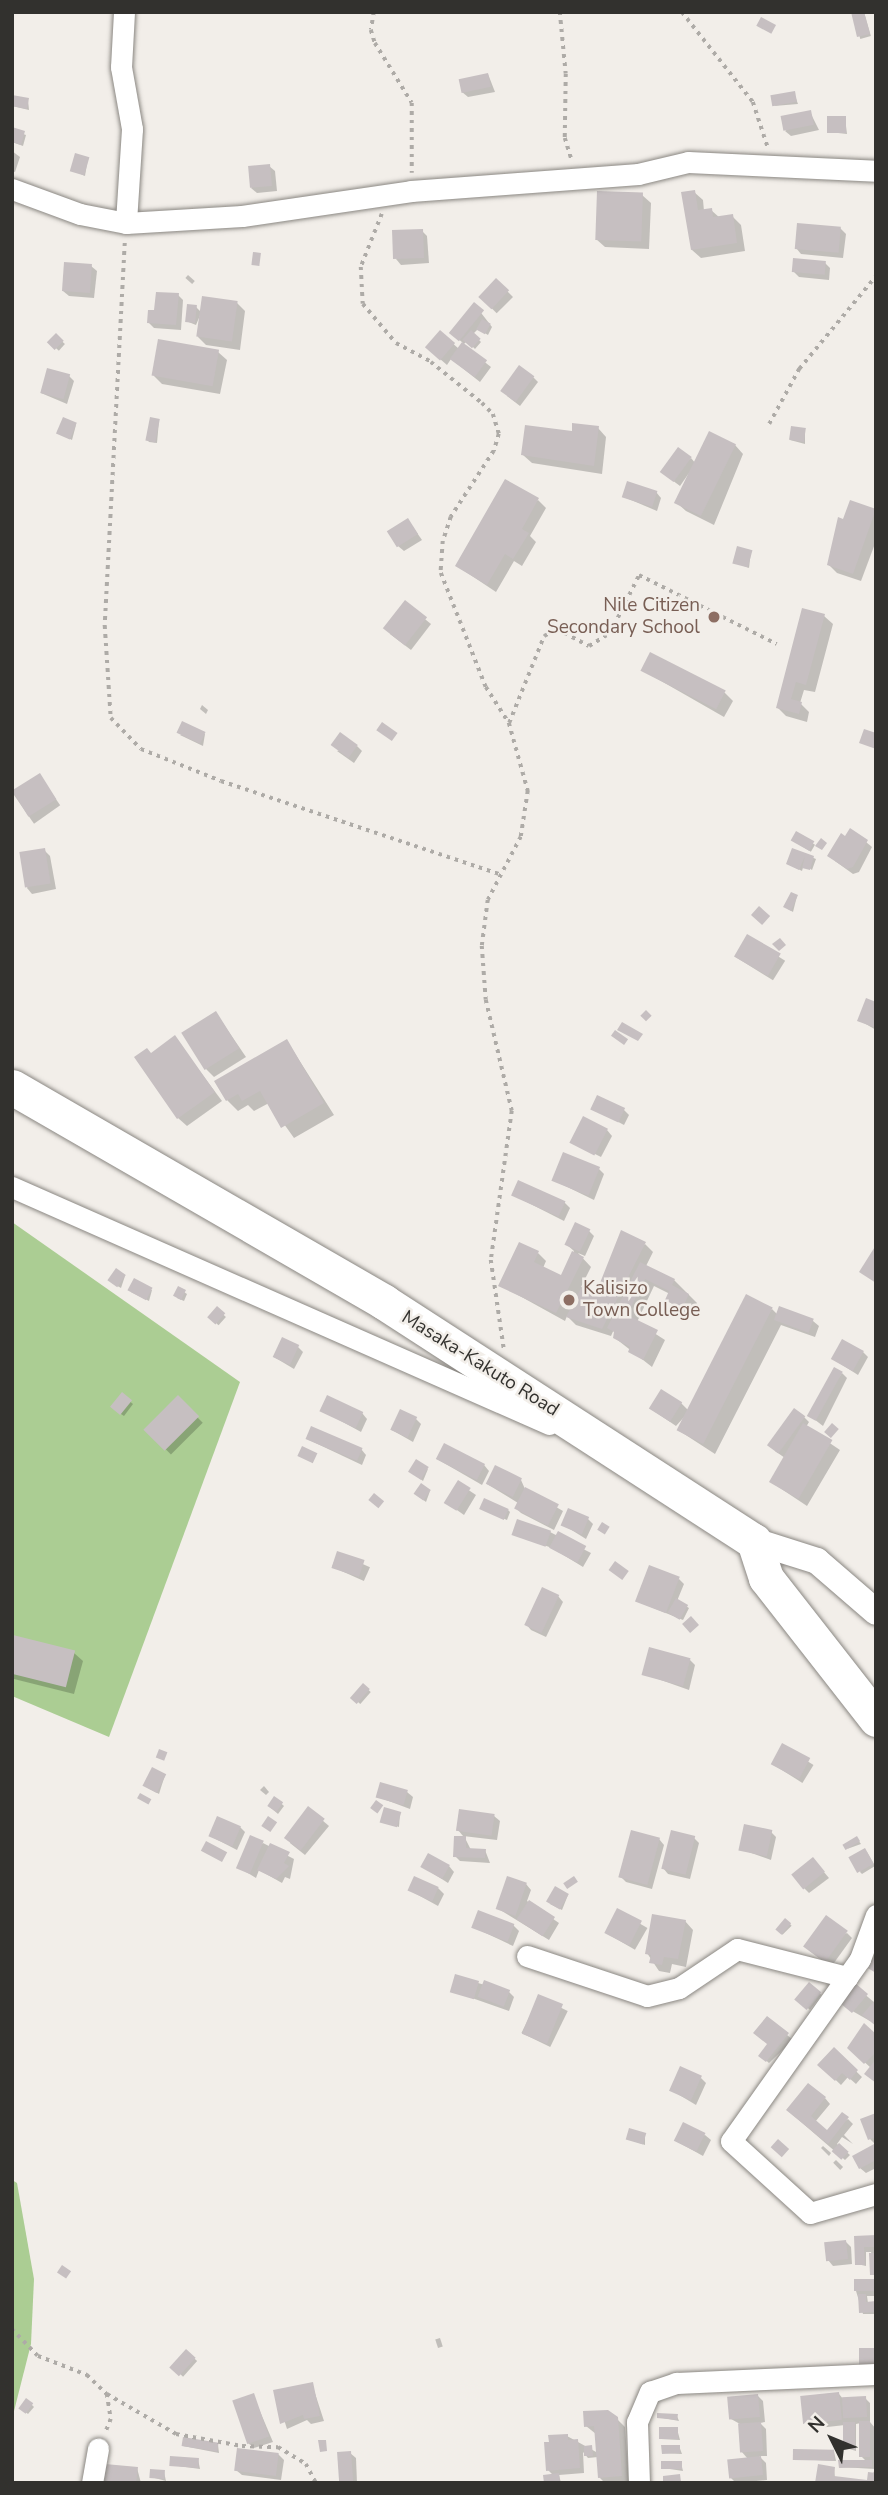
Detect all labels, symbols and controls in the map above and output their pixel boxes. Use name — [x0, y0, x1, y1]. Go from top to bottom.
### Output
place label: Nile Citizen Secondary School — [547, 595, 700, 639]
marker: Nile Citizen Secondary School — [706, 609, 722, 625]
place label: Kalisizo Town College — [583, 1278, 700, 1322]
marker: Kalisizo Town College — [561, 1292, 577, 1308]
street label: Masaka-Kakuto Road — [397, 1306, 563, 1422]
north arrow — [797, 2404, 867, 2474]
text: N — [802, 2411, 831, 2439]

